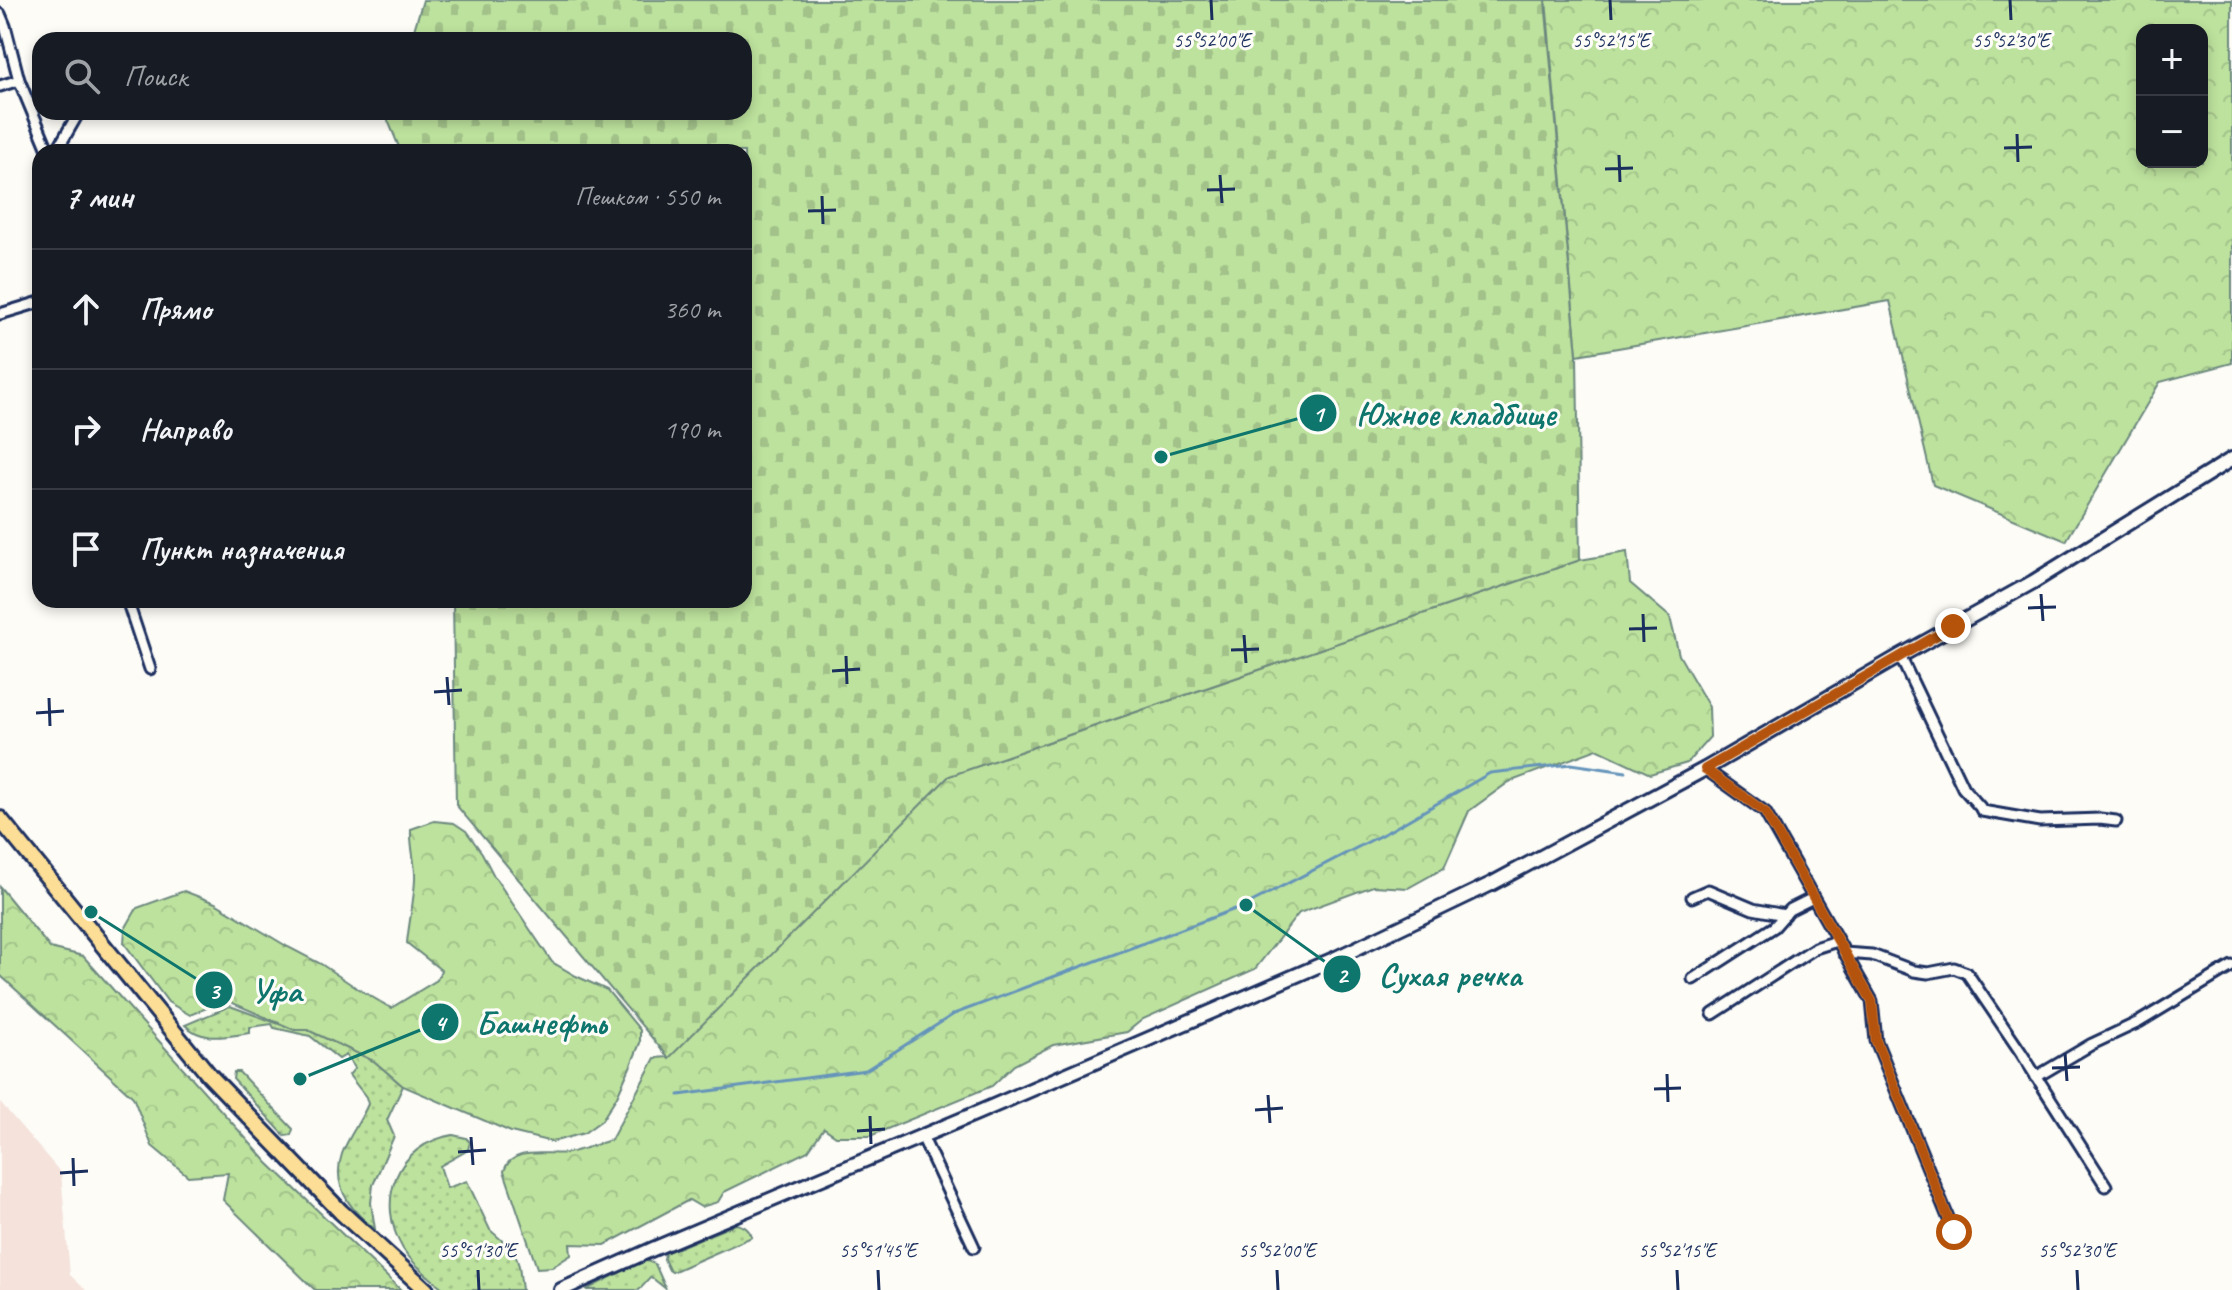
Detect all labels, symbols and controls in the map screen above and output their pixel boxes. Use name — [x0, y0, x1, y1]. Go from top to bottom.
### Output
map controls — [2136, 24, 2208, 168]
button: + — [2136, 24, 2208, 96]
text: 55°52'00"E — [1173, 28, 1253, 53]
text: 55°52'15"E — [1572, 28, 1652, 53]
text: 55°52'30"E — [1972, 28, 2052, 53]
search box — [32, 32, 752, 120]
icon: search — [60, 54, 104, 98]
text: Поиск — [124, 57, 187, 95]
button: − — [2136, 96, 2208, 168]
text: 7 мин — [64, 175, 133, 218]
text: Пешком · 550 m — [575, 180, 720, 213]
icon: ahead — [64, 287, 108, 331]
text: Прямо — [140, 290, 211, 328]
text: 360 m — [664, 293, 720, 326]
callout: Южное кладбище — [1298, 384, 1575, 442]
text: Южное кладбище — [1356, 392, 1557, 435]
text: 1 — [1313, 399, 1327, 429]
icon: right — [64, 407, 108, 451]
text: Направо — [140, 410, 232, 448]
text: 190 m — [664, 413, 720, 446]
icon: arrive — [64, 527, 108, 571]
text: Пункт назначения — [140, 530, 343, 568]
route end — [1935, 608, 1971, 644]
callout: Сухая речка — [1322, 945, 1538, 1003]
text: Сухая речка — [1378, 953, 1524, 996]
text: 2 — [1337, 960, 1350, 990]
callout: Уфа — [194, 961, 317, 1019]
text: Уфа — [251, 969, 304, 1012]
text: 3 — [209, 976, 222, 1006]
callout: Башнефть — [420, 993, 623, 1051]
text: Башнефть — [476, 1001, 609, 1044]
text: 4 — [435, 1008, 449, 1038]
route start — [1936, 1214, 1972, 1250]
text: 55°51'30"E — [439, 1238, 519, 1263]
text: 55°51'45"E — [839, 1238, 919, 1263]
text: 55°52'00"E — [1238, 1238, 1318, 1263]
text: 55°52'15"E — [1638, 1238, 1718, 1263]
text: 55°52'30"E — [2038, 1238, 2118, 1263]

